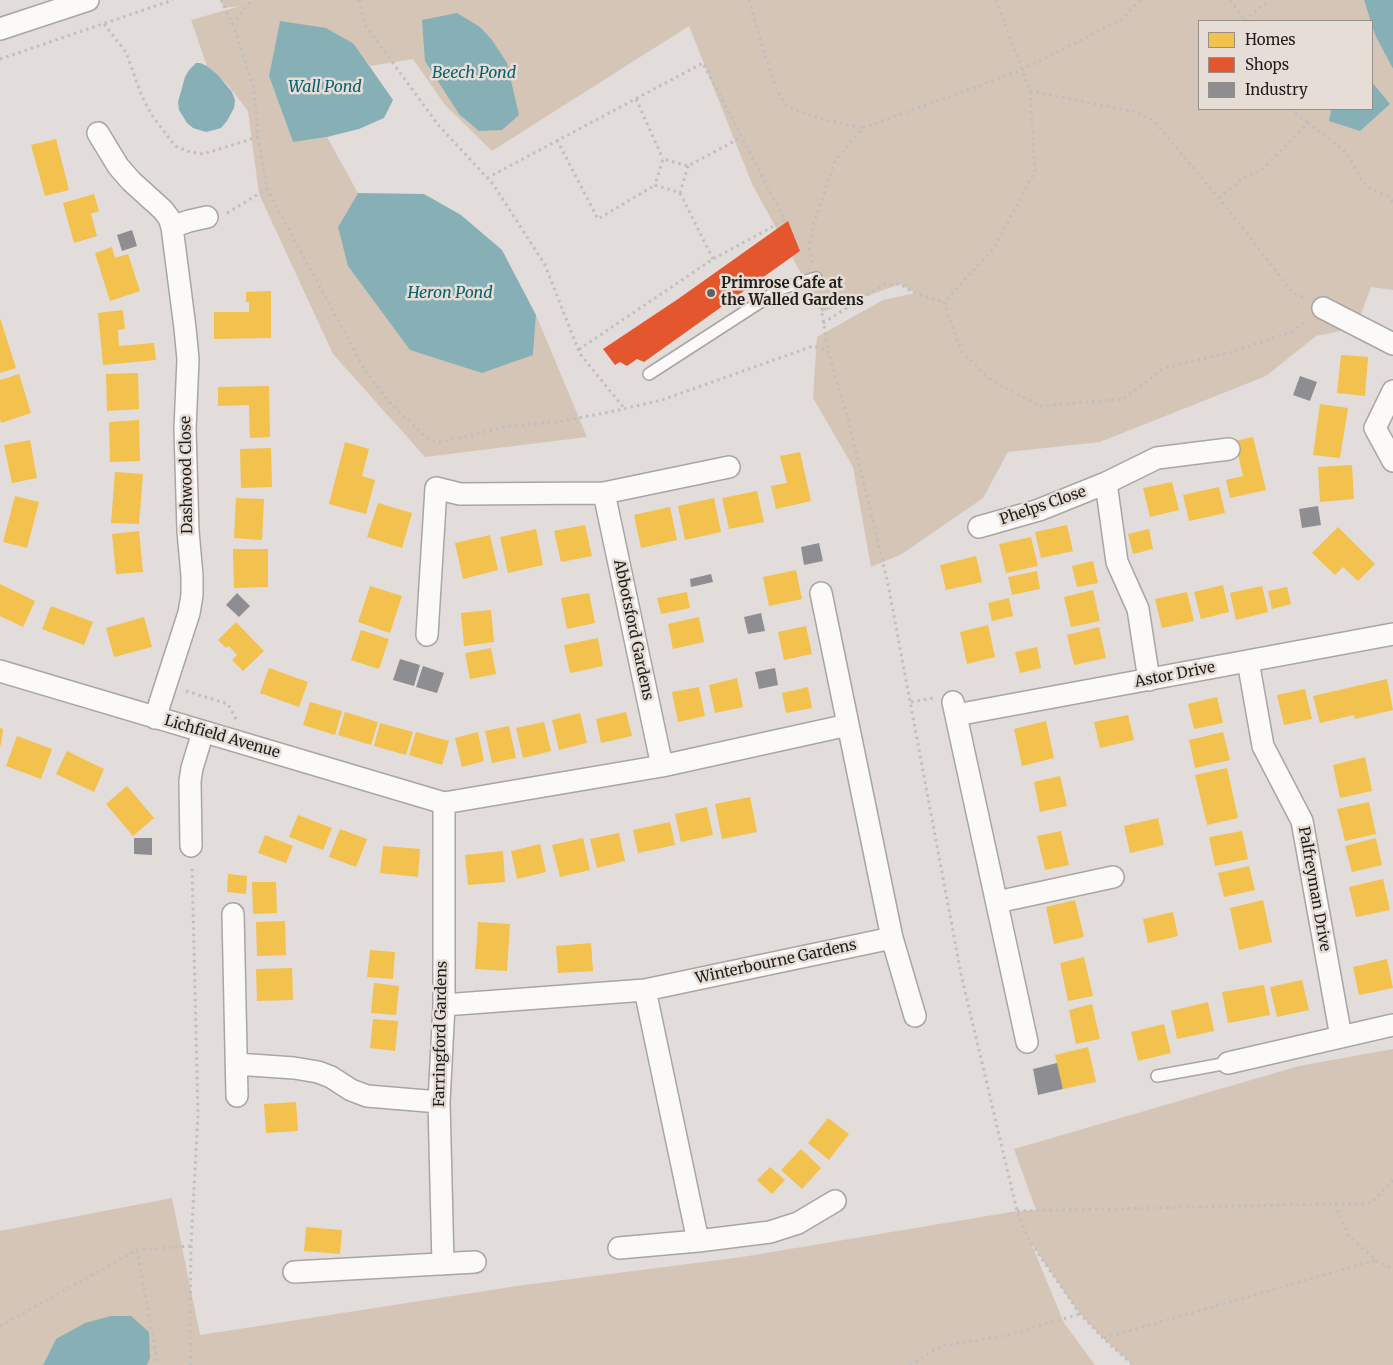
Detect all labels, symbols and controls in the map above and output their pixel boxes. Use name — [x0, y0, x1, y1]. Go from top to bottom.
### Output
legend — [1198, 20, 1373, 110]
text: Homes — [1245, 30, 1296, 49]
text: Shops — [1245, 55, 1289, 74]
water label: Beech Pond — [432, 63, 516, 83]
water label: Wall Pond — [288, 77, 362, 97]
text: Industry — [1245, 80, 1308, 99]
place label: Primrose Cafe at the Walled Gardens — [721, 275, 864, 310]
water label: Heron Pond — [407, 283, 493, 303]
marker: Primrose Cafe at the Walled Gardens — [705, 287, 717, 299]
street label: Dashwood Close — [177, 416, 197, 534]
street label: Phelps Close — [997, 483, 1089, 529]
street label: Abbotsford Gardens — [609, 558, 657, 702]
street label: Astor Drive — [1133, 658, 1217, 692]
street label: Lichfield Avenue — [162, 712, 282, 762]
street label: Palfreyman Drive — [1294, 825, 1334, 953]
street label: Winterbourne Gardens — [694, 936, 858, 988]
street label: Farringford Gardens — [431, 961, 451, 1107]

